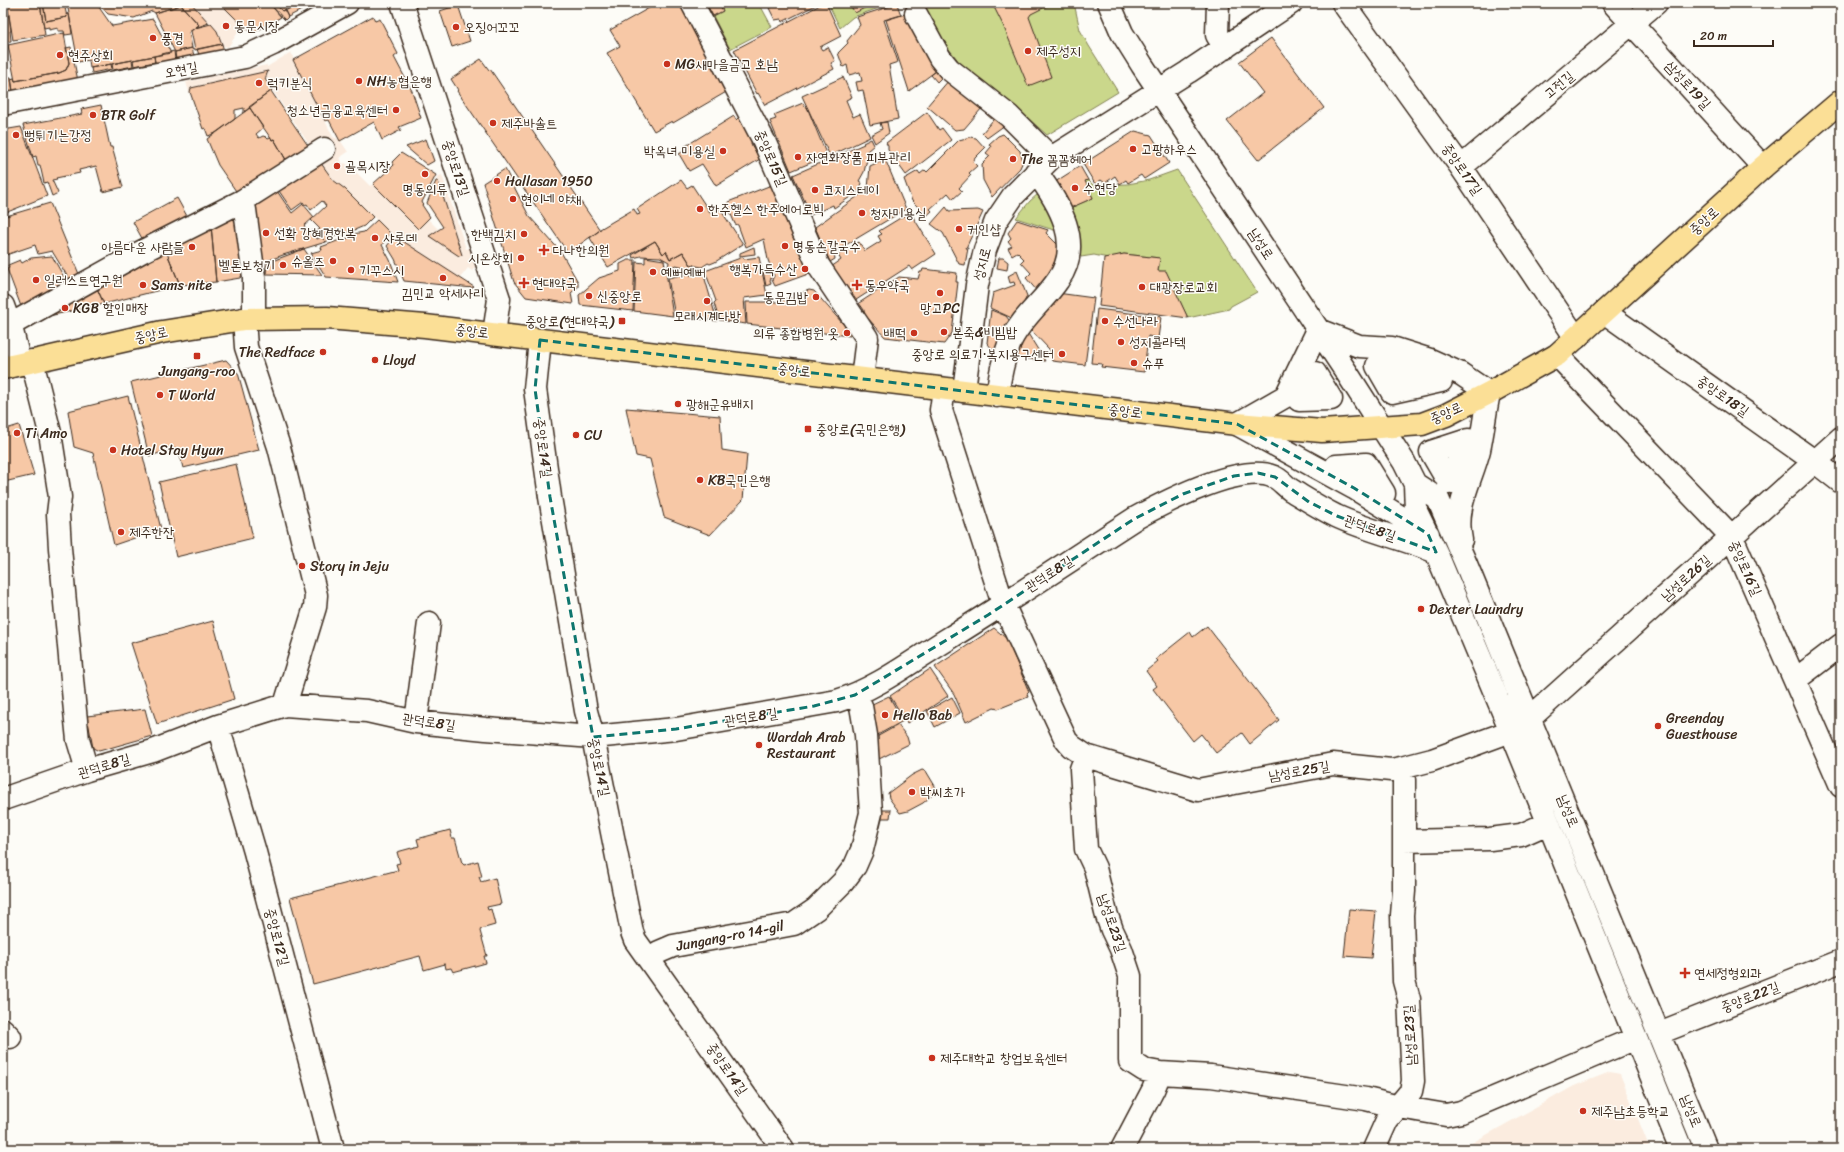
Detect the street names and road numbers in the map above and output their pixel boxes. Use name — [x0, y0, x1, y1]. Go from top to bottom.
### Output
street label: 오현길 — [162, 54, 201, 85]
street label: 삼성로19길 — [1659, 55, 1718, 116]
street label: 고전길 — [1538, 64, 1581, 105]
street label: 중앙로15길 — [747, 126, 795, 191]
street label: 중앙로13길 — [435, 136, 477, 200]
street label: 중앙로17길 — [1435, 138, 1490, 201]
street label: 중앙로 — [1683, 200, 1725, 242]
street label: 남성로 — [1241, 223, 1281, 265]
street label: 성지로 — [966, 244, 998, 284]
street label: 중앙로 — [454, 317, 490, 345]
street label: 중앙로 — [132, 319, 170, 351]
street label: 중앙로 — [776, 356, 812, 384]
street label: 중앙로18길 — [1691, 369, 1755, 424]
street label: 중앙로 — [1425, 395, 1467, 431]
street label: 중앙로 — [1107, 397, 1143, 425]
street label: 중앙로14길 — [526, 417, 560, 480]
street label: 관덕로8길 — [1341, 507, 1400, 549]
street label: 중앙로16길 — [1721, 536, 1769, 601]
street label: 남성로26길 — [1655, 548, 1718, 608]
street label: 관덕로8길 — [1020, 549, 1079, 599]
street label: 관덕로8길 — [723, 700, 780, 734]
street label: 관덕로8길 — [401, 706, 458, 738]
street label: 중앙로14길 — [581, 735, 618, 800]
street label: 관덕로8길 — [75, 746, 134, 786]
street label: 남성로25길 — [1266, 753, 1332, 789]
street label: 남성로 — [1550, 791, 1586, 831]
street label: 남성로23길 — [1090, 890, 1134, 957]
street label: 중앙로12길 — [257, 905, 297, 970]
street label: Jungang-ro 14-gil — [673, 913, 787, 959]
street label: 중앙로22길 — [1717, 974, 1784, 1020]
street label: 남성로23길 — [1396, 1003, 1424, 1066]
street label: 중앙로14길 — [700, 1037, 755, 1101]
street label: 남성로 — [1673, 1091, 1709, 1131]

